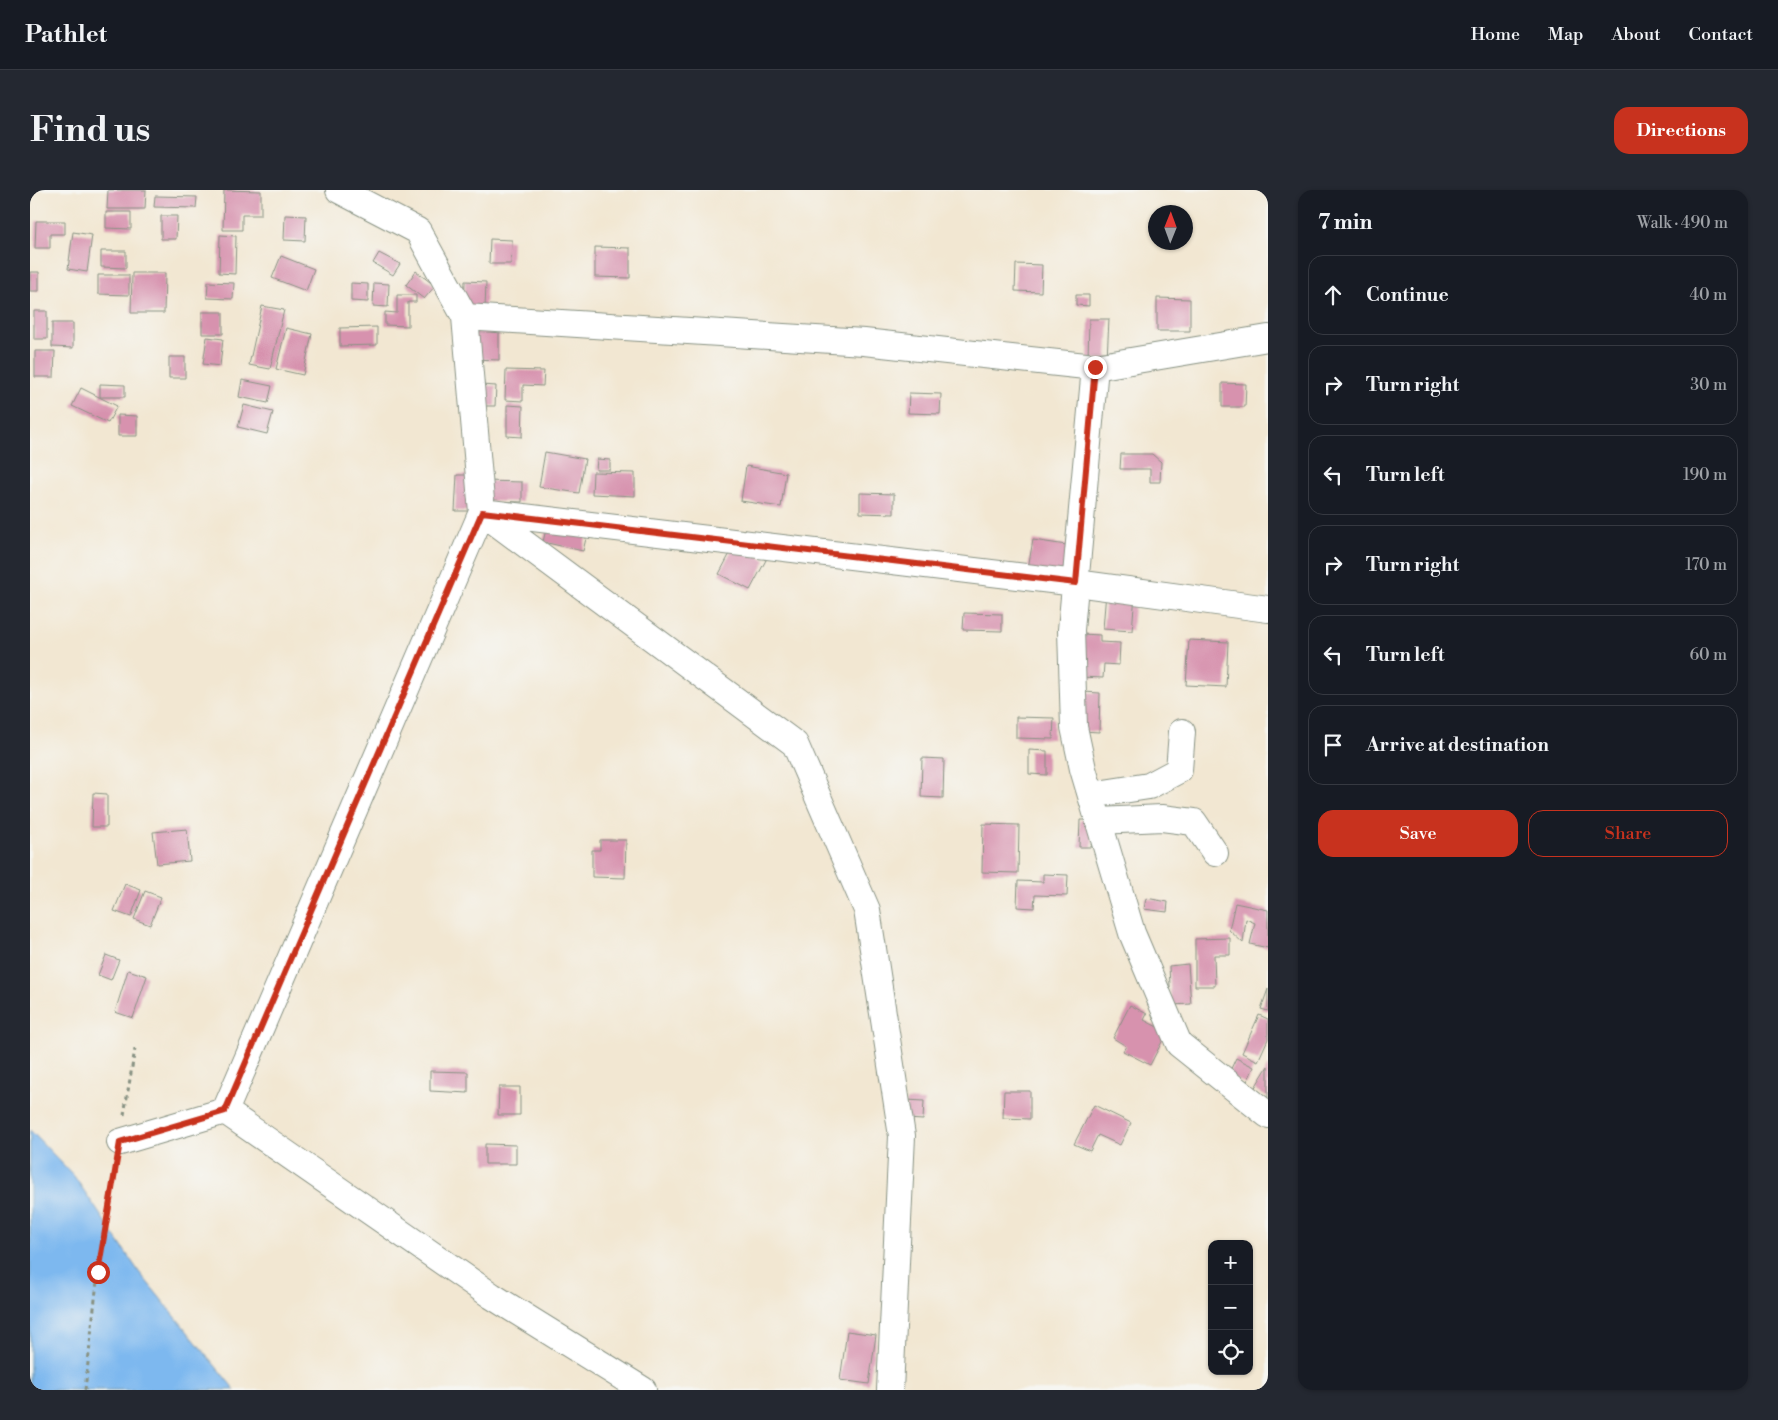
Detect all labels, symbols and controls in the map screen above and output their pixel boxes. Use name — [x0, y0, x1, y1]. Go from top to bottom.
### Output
text: Pathlet — [25, 20, 107, 50]
text: Home — [1471, 23, 1520, 46]
text: Map — [1548, 23, 1584, 46]
text: About — [1612, 23, 1661, 46]
text: Contact — [1689, 23, 1753, 46]
button: Directions — [1614, 107, 1748, 154]
text: Find us — [30, 109, 150, 152]
north arrow — [1148, 205, 1193, 250]
text: 7 min — [1318, 210, 1372, 236]
text: Walk · 490 m — [1637, 213, 1728, 233]
icon: ahead — [1319, 281, 1347, 309]
text: Continue — [1366, 283, 1449, 307]
text: 40 m — [1690, 285, 1727, 305]
route end — [1084, 356, 1107, 379]
icon: right — [1319, 371, 1347, 399]
text: Turn right — [1366, 373, 1459, 397]
text: 30 m — [1690, 375, 1727, 395]
icon: left — [1319, 461, 1347, 489]
text: Turn left — [1366, 463, 1445, 487]
text: 190 m — [1683, 465, 1727, 485]
icon: right — [1319, 551, 1347, 579]
text: Turn right — [1366, 553, 1459, 577]
text: 170 m — [1685, 555, 1727, 575]
icon: left — [1319, 641, 1347, 669]
text: Turn left — [1366, 643, 1445, 667]
text: 60 m — [1689, 645, 1727, 665]
icon: arrive — [1319, 731, 1347, 759]
text: Arrive at destination — [1366, 733, 1549, 757]
button: Save — [1318, 810, 1518, 857]
button: Share — [1528, 810, 1728, 857]
map controls — [1208, 1240, 1253, 1375]
button: + — [1208, 1240, 1253, 1285]
route start — [87, 1261, 110, 1284]
button: − — [1208, 1285, 1253, 1330]
button: locate — [1208, 1330, 1253, 1375]

